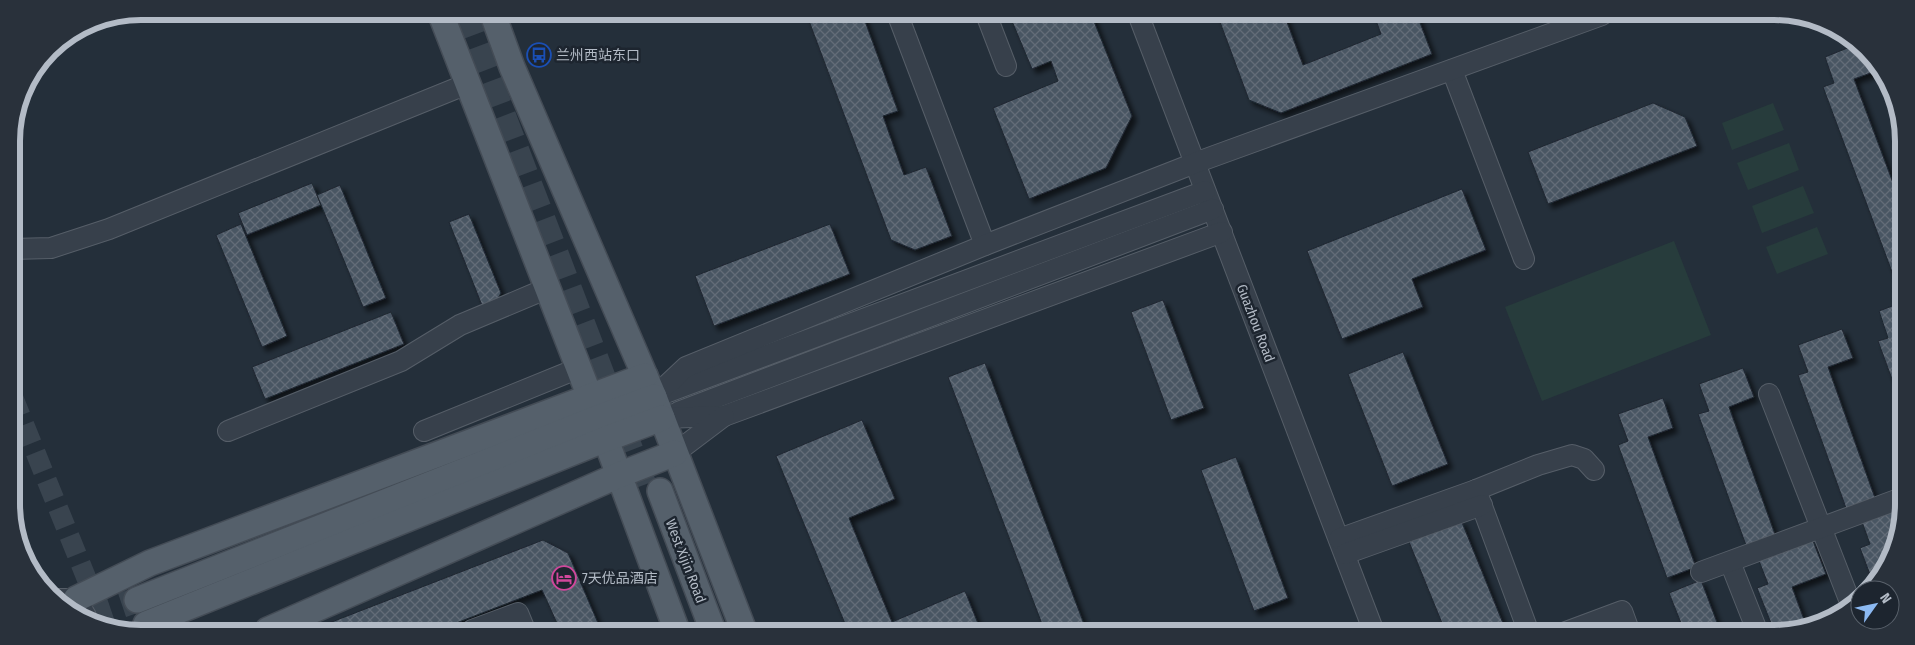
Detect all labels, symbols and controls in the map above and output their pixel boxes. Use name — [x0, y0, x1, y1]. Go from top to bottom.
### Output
bus stop icon: 兰州西站东口 — [526, 42, 552, 68]
place label: 兰州西站东口 — [556, 47, 640, 64]
street label: Guazhou Road — [1233, 282, 1278, 365]
street label: West Xijin Road — [662, 517, 709, 605]
hotel icon: 7天优品酒店 — [551, 565, 577, 591]
place label: 7天优品酒店 — [582, 570, 658, 587]
north arrow — [1850, 580, 1900, 630]
text: N — [1876, 590, 1895, 606]

